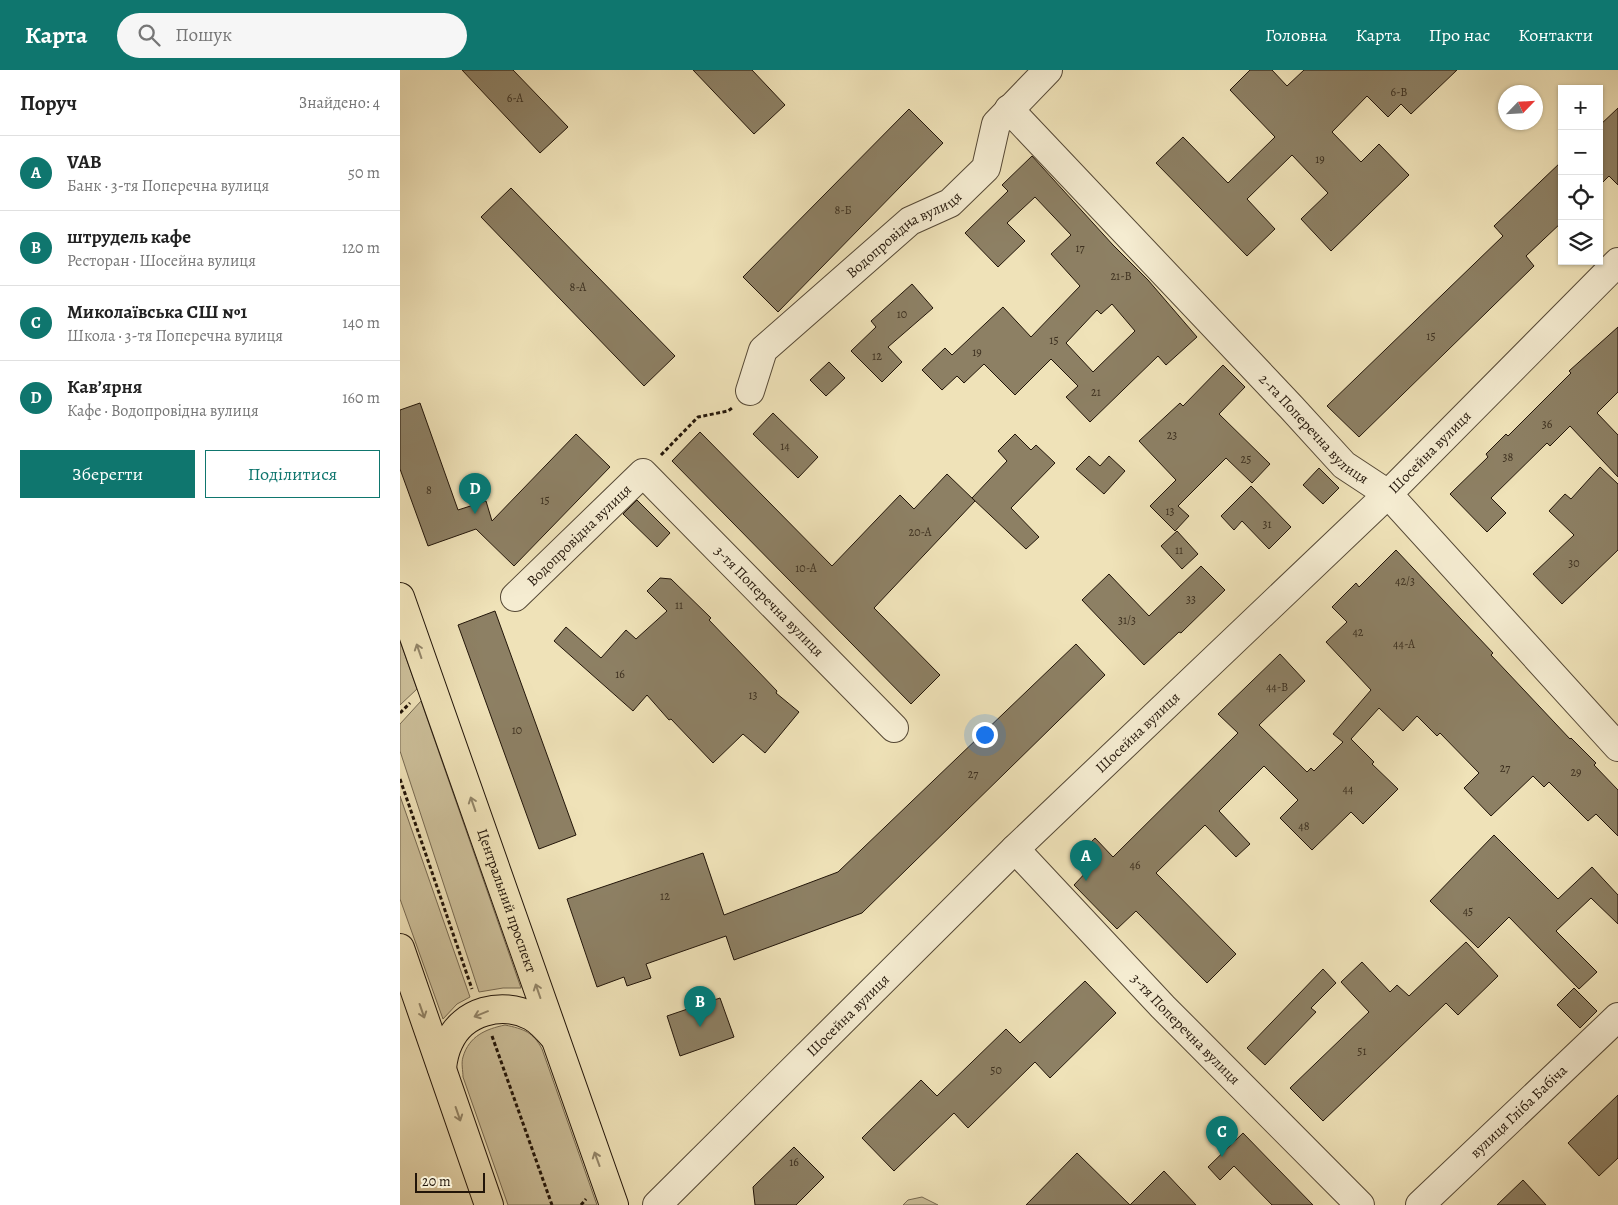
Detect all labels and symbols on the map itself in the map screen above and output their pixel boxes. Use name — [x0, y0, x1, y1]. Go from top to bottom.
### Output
house number: 6-В — [1391, 84, 1407, 100]
north arrow — [1498, 85, 1543, 130]
house number: 6-А — [507, 90, 524, 106]
house number: 19 — [1315, 151, 1325, 167]
street label: Водопровідна вулиця — [842, 187, 966, 283]
house number: 8-Б — [834, 202, 852, 218]
house number: 17 — [1075, 240, 1086, 256]
house number: 21-В — [1110, 268, 1132, 284]
house number: 8-А — [570, 279, 587, 295]
house number: 10 — [897, 306, 907, 322]
house number: 15 — [1426, 328, 1436, 344]
house number: 15 — [1049, 332, 1059, 348]
house number: 19 — [972, 344, 982, 360]
house number: 12 — [872, 348, 882, 364]
street label: 2-га Поперечна вулиця — [1254, 369, 1372, 488]
house number: 21 — [1091, 384, 1101, 400]
street label: Шосейна вулиця — [1384, 406, 1475, 498]
house number: 36 — [1542, 416, 1553, 432]
house number: 23 — [1167, 427, 1177, 443]
house number: 14 — [780, 438, 790, 454]
house number: 38 — [1503, 449, 1514, 465]
house number: 25 — [1241, 451, 1251, 467]
pin: D — [459, 473, 491, 514]
street label: Водопровідна вулиця — [522, 480, 636, 590]
house number: 8 — [426, 482, 432, 498]
house number: 15 — [540, 492, 550, 508]
house number: 13 — [1165, 503, 1175, 519]
house number: 31 — [1262, 516, 1272, 532]
house number: 20-А — [908, 524, 933, 540]
street label: 3-тя Поперечна вулиця — [710, 541, 828, 661]
house number: 11 — [1175, 542, 1183, 558]
house number: 30 — [1568, 555, 1580, 571]
house number: 10-А — [795, 560, 818, 576]
house number: 42/3 — [1395, 573, 1415, 589]
house number: 33 — [1186, 591, 1196, 607]
house number: 11 — [675, 597, 683, 613]
house number: 31/3 — [1118, 612, 1136, 628]
house number: 42 — [1352, 624, 1364, 640]
house number: 44-А — [1393, 636, 1416, 652]
one-way arrow — [414, 644, 423, 659]
house number: 16 — [615, 666, 625, 682]
house number: 44-В — [1266, 679, 1288, 695]
house number: 13 — [748, 687, 758, 703]
street label: Шосейна вулиця — [1091, 687, 1184, 777]
house number: 10 — [512, 722, 522, 738]
your location — [972, 722, 998, 748]
house number: 27 — [1500, 760, 1511, 776]
house number: 29 — [1570, 764, 1582, 780]
house number: 27 — [968, 766, 979, 782]
house number: 44 — [1343, 781, 1354, 797]
one-way arrow — [468, 797, 477, 813]
house number: 48 — [1298, 818, 1310, 834]
street label: Центральний проспект — [472, 826, 542, 976]
pin: A — [1070, 840, 1102, 881]
house number: 46 — [1130, 857, 1141, 873]
house number: 12 — [660, 888, 670, 904]
house number: 45 — [1463, 903, 1473, 919]
street label: 3-тя Поперечна вулиця — [1126, 969, 1245, 1089]
street label: Шосейна вулиця — [802, 970, 894, 1061]
one-way arrow — [533, 983, 542, 999]
pin: B — [684, 986, 716, 1027]
one-way arrow — [418, 1003, 427, 1018]
one-way arrow — [473, 1010, 488, 1019]
house number: 51 — [1357, 1043, 1367, 1059]
street label: вулиця Гліба Бабіча — [1466, 1060, 1572, 1162]
house number: 50 — [990, 1062, 1002, 1078]
one-way arrow — [454, 1106, 463, 1121]
pin: C — [1206, 1116, 1238, 1157]
one-way arrow — [592, 1152, 601, 1167]
house number: 16 — [789, 1154, 799, 1170]
scale bar — [415, 1170, 485, 1193]

